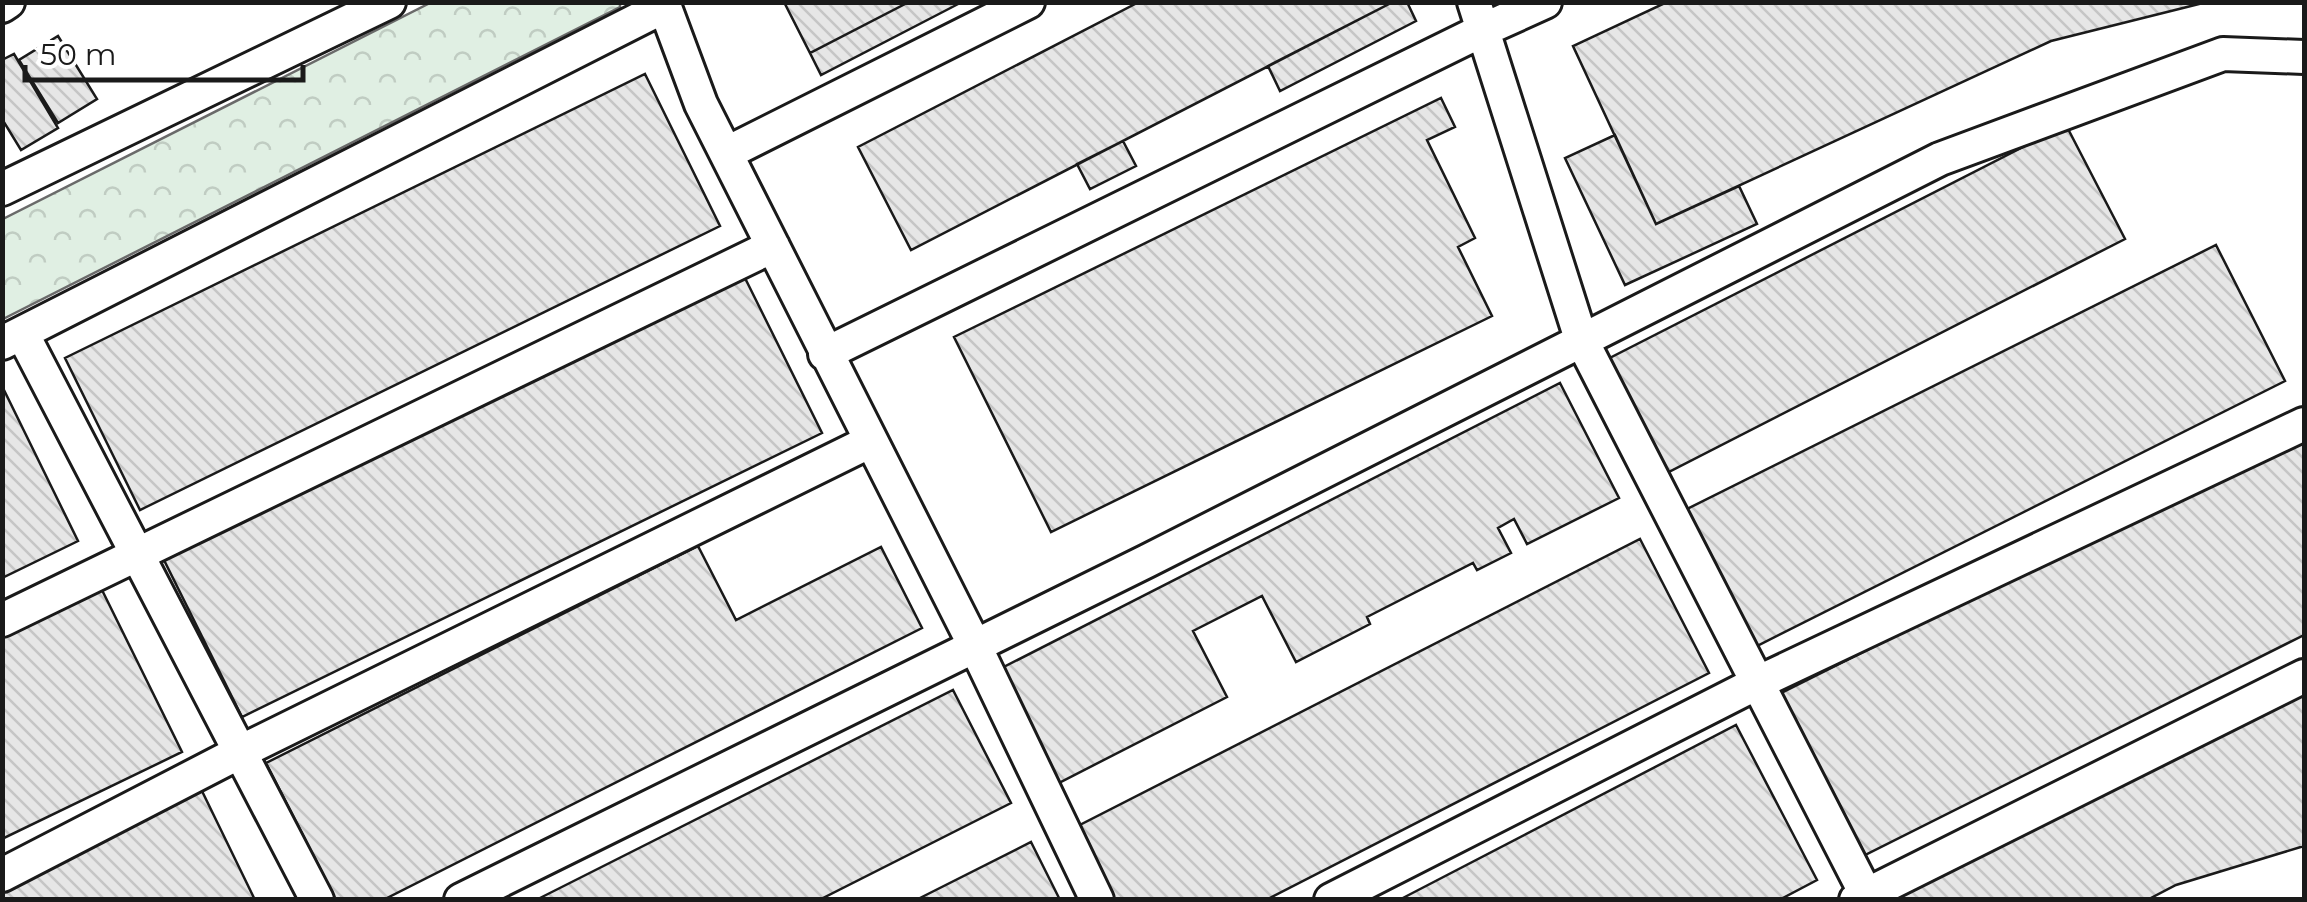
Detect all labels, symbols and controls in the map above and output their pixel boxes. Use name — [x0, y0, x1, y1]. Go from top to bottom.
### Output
scale bar — [25, 20, 302, 82]
text: 50 m — [40, 36, 117, 73]

